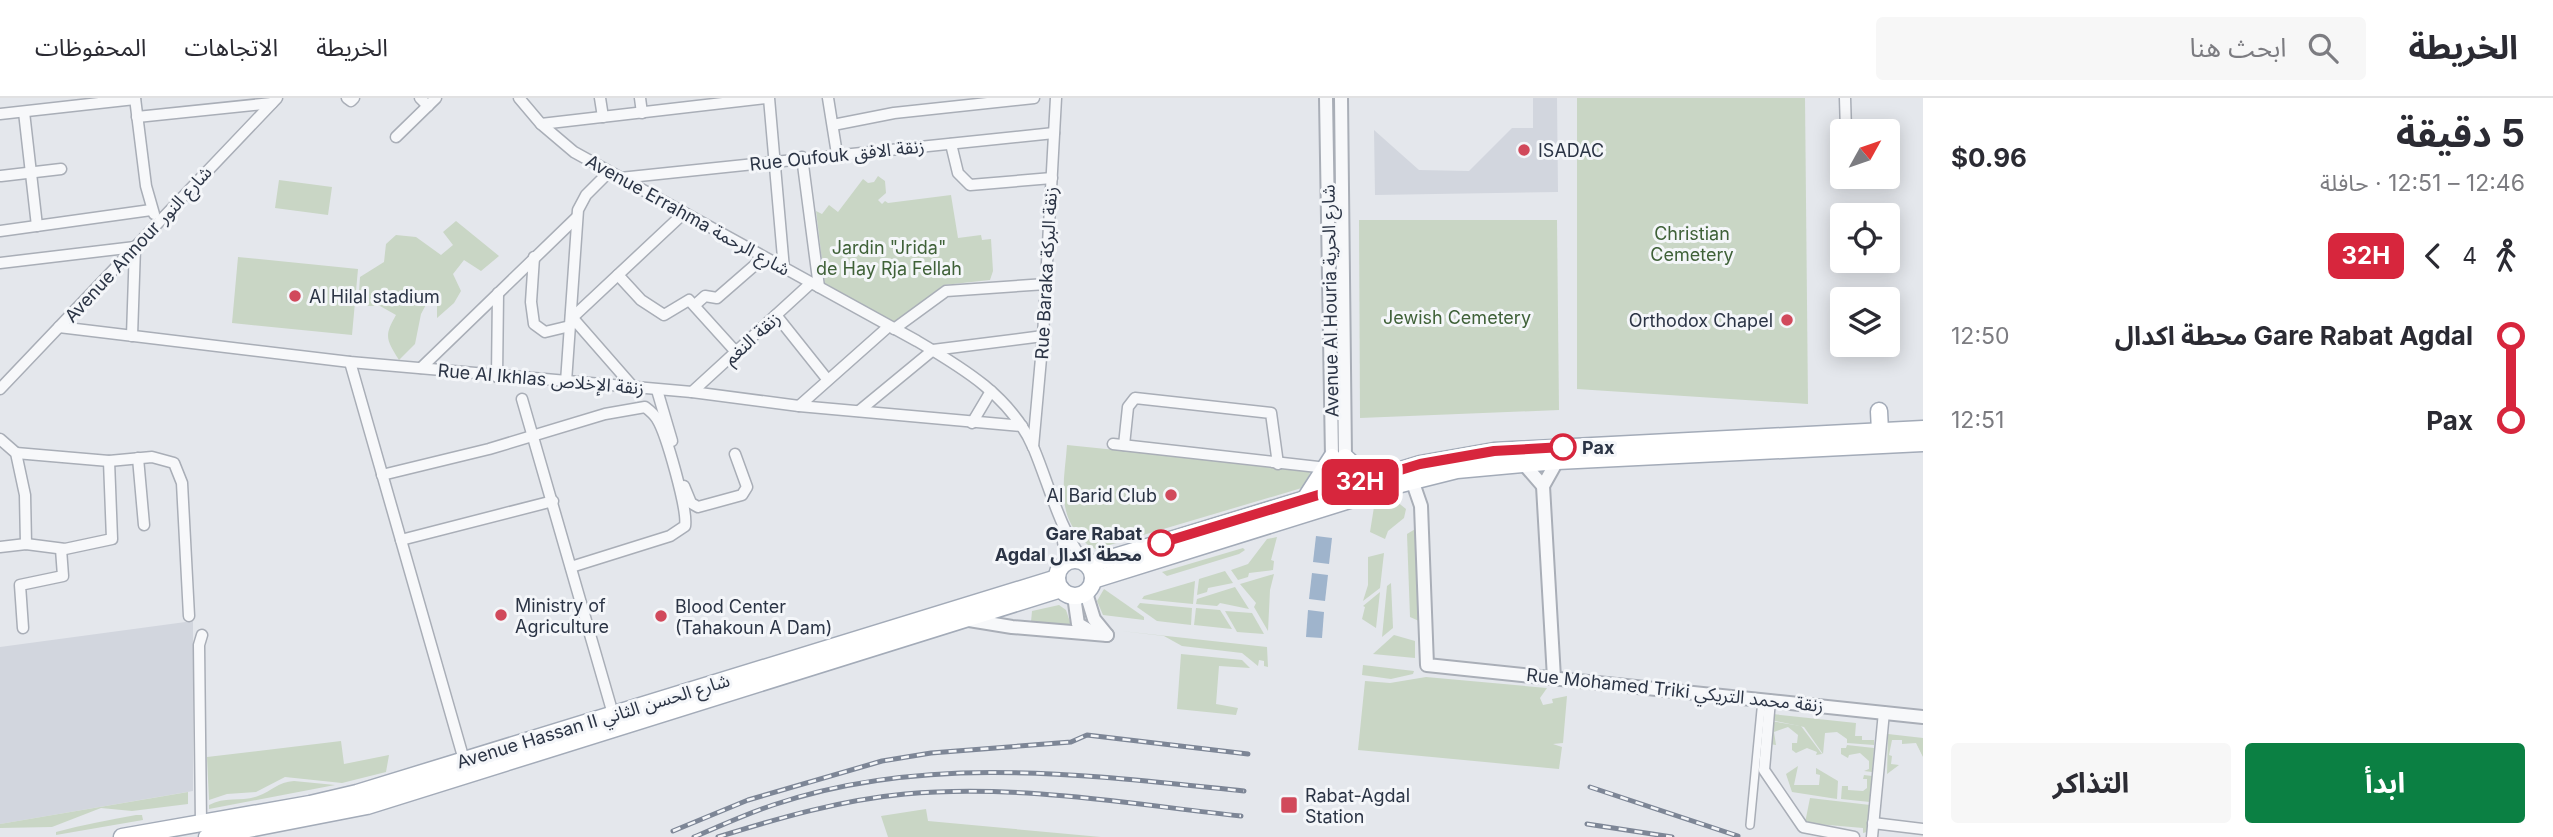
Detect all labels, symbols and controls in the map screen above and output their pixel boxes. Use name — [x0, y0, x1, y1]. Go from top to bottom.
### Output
search box — [1876, 17, 2366, 80]
text: الخريطة — [2408, 27, 2518, 67]
icon: search — [2304, 29, 2342, 67]
text: ابحث هنا — [2190, 32, 2286, 63]
text: المحفوظات — [35, 33, 146, 62]
text: الاتجاهات — [184, 33, 278, 62]
text: الخريطة — [316, 33, 388, 62]
text: 5 دقيقة — [2396, 110, 2525, 156]
north arrow — [1830, 119, 1900, 189]
map controls — [1830, 119, 1900, 357]
street label: Rue Oufouk زنقة الافق — [749, 135, 926, 176]
place label: ISADAC — [1538, 140, 1604, 161]
marker: ISADAC — [1516, 142, 1532, 158]
text: $0.96 — [1951, 142, 2027, 173]
street label: Avenue Errahma شارع الرحمة — [580, 150, 794, 283]
street label: Avenue Annour شارع النور — [60, 162, 219, 329]
text: 12:46 – 12:51 · حافلة — [2320, 169, 2525, 197]
street label: Avenue Al Houria شارع الحرية — [1317, 184, 1347, 418]
street label: Rue Baraka زنقة البركة — [1031, 186, 1062, 360]
button: locate — [1830, 203, 1900, 273]
park label: Christian Cemetery — [1650, 223, 1734, 265]
park label: Jardin "Jrida" de Hay Rja Fellah — [816, 237, 962, 279]
icon: back — [2414, 237, 2452, 275]
icon: walk — [2487, 237, 2525, 275]
text: 32H — [2342, 241, 2390, 270]
text: 4 — [2462, 242, 2477, 270]
place label: Al Hilal stadium — [309, 286, 440, 307]
button: layers — [1830, 287, 1900, 357]
marker: Al Hilal stadium — [287, 288, 303, 304]
street label: زنقة النغم — [720, 307, 786, 371]
park label: Jewish Cemetery — [1383, 307, 1531, 328]
place label: Orthodox Chapel — [1629, 310, 1773, 331]
marker: Orthodox Chapel — [1779, 312, 1795, 328]
text: Gare Rabat Agdal محطة اكدال — [2115, 320, 2473, 351]
text: 12:50 — [1951, 322, 2010, 350]
street label: Rue Al Ikhlas زنقة الإخلاص — [437, 360, 645, 400]
text: Pax — [2426, 405, 2473, 436]
text: 12:51 — [1951, 406, 2004, 434]
marker: Pax — [1550, 434, 1576, 460]
place label: Pax — [1582, 437, 1615, 458]
line badge: 32H — [1320, 459, 1400, 505]
text: 32H — [1336, 467, 1384, 496]
place label: Al Barid Club — [1047, 485, 1157, 506]
marker: Al Barid Club — [1163, 487, 1179, 503]
place label: Gare Rabat Agdal محطة اكدال — [995, 523, 1142, 566]
marker: Gare Rabat Agdal محطة اكدال — [1148, 530, 1174, 556]
place label: Ministry of Agriculture — [515, 595, 609, 637]
place label: Blood Center (Tahakoun A Dam) — [675, 596, 832, 638]
marker: Ministry of Agriculture — [493, 607, 509, 623]
marker: Blood Center (Tahakoun A Dam) — [653, 608, 669, 624]
street label: Rue Mohamed Triki زنقة محمد التريكي — [1525, 664, 1825, 719]
street label: Avenue Hassan II شارع الحسن الثاني — [454, 669, 733, 776]
button: التذاكر — [1951, 743, 2231, 823]
button: ابدأ — [2245, 743, 2525, 823]
place label: Rabat-Agdal Station — [1305, 785, 1410, 827]
marker: Rabat-Agdal Station — [1279, 795, 1299, 815]

